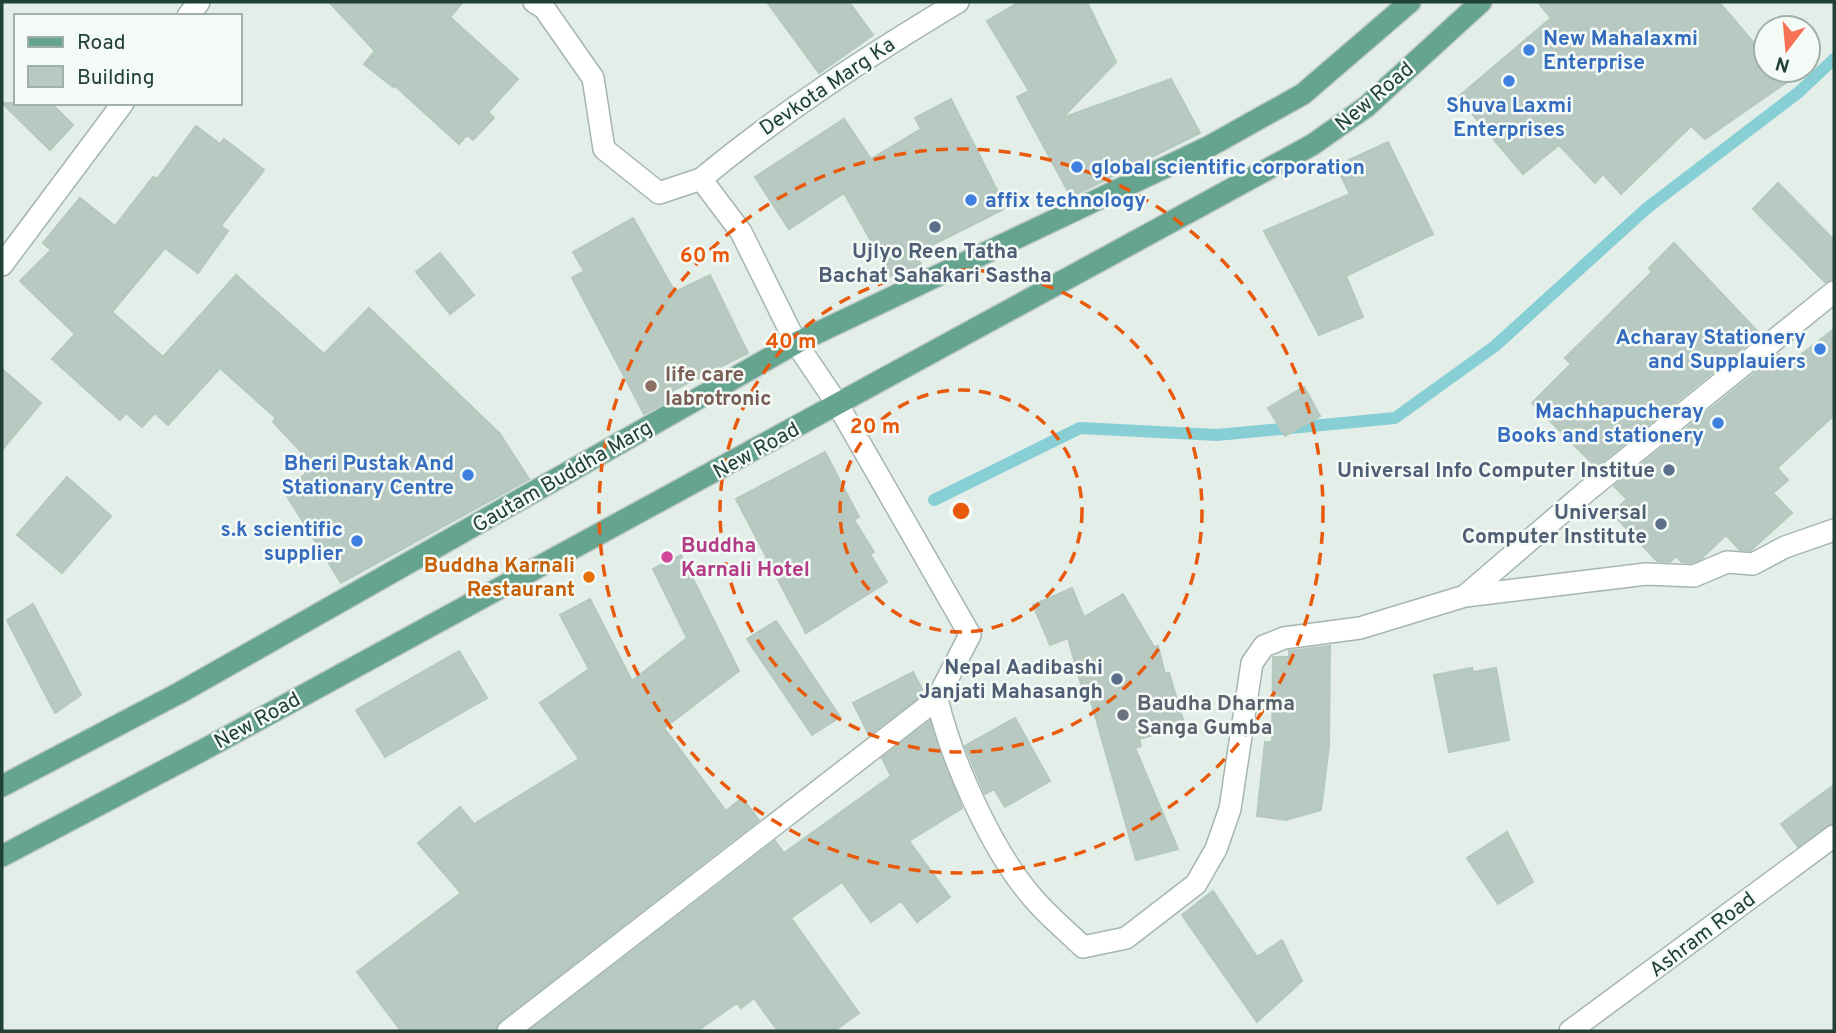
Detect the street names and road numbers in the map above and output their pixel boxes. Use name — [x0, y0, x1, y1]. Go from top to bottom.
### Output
street label: Devkota Marg Ka — [755, 32, 901, 143]
street label: New Road — [1330, 56, 1420, 138]
street label: Gautam Buddha Marg — [468, 415, 657, 540]
street label: New Road — [709, 417, 805, 486]
street label: New Road — [210, 687, 306, 756]
street label: Ashram Road — [1644, 886, 1762, 984]

